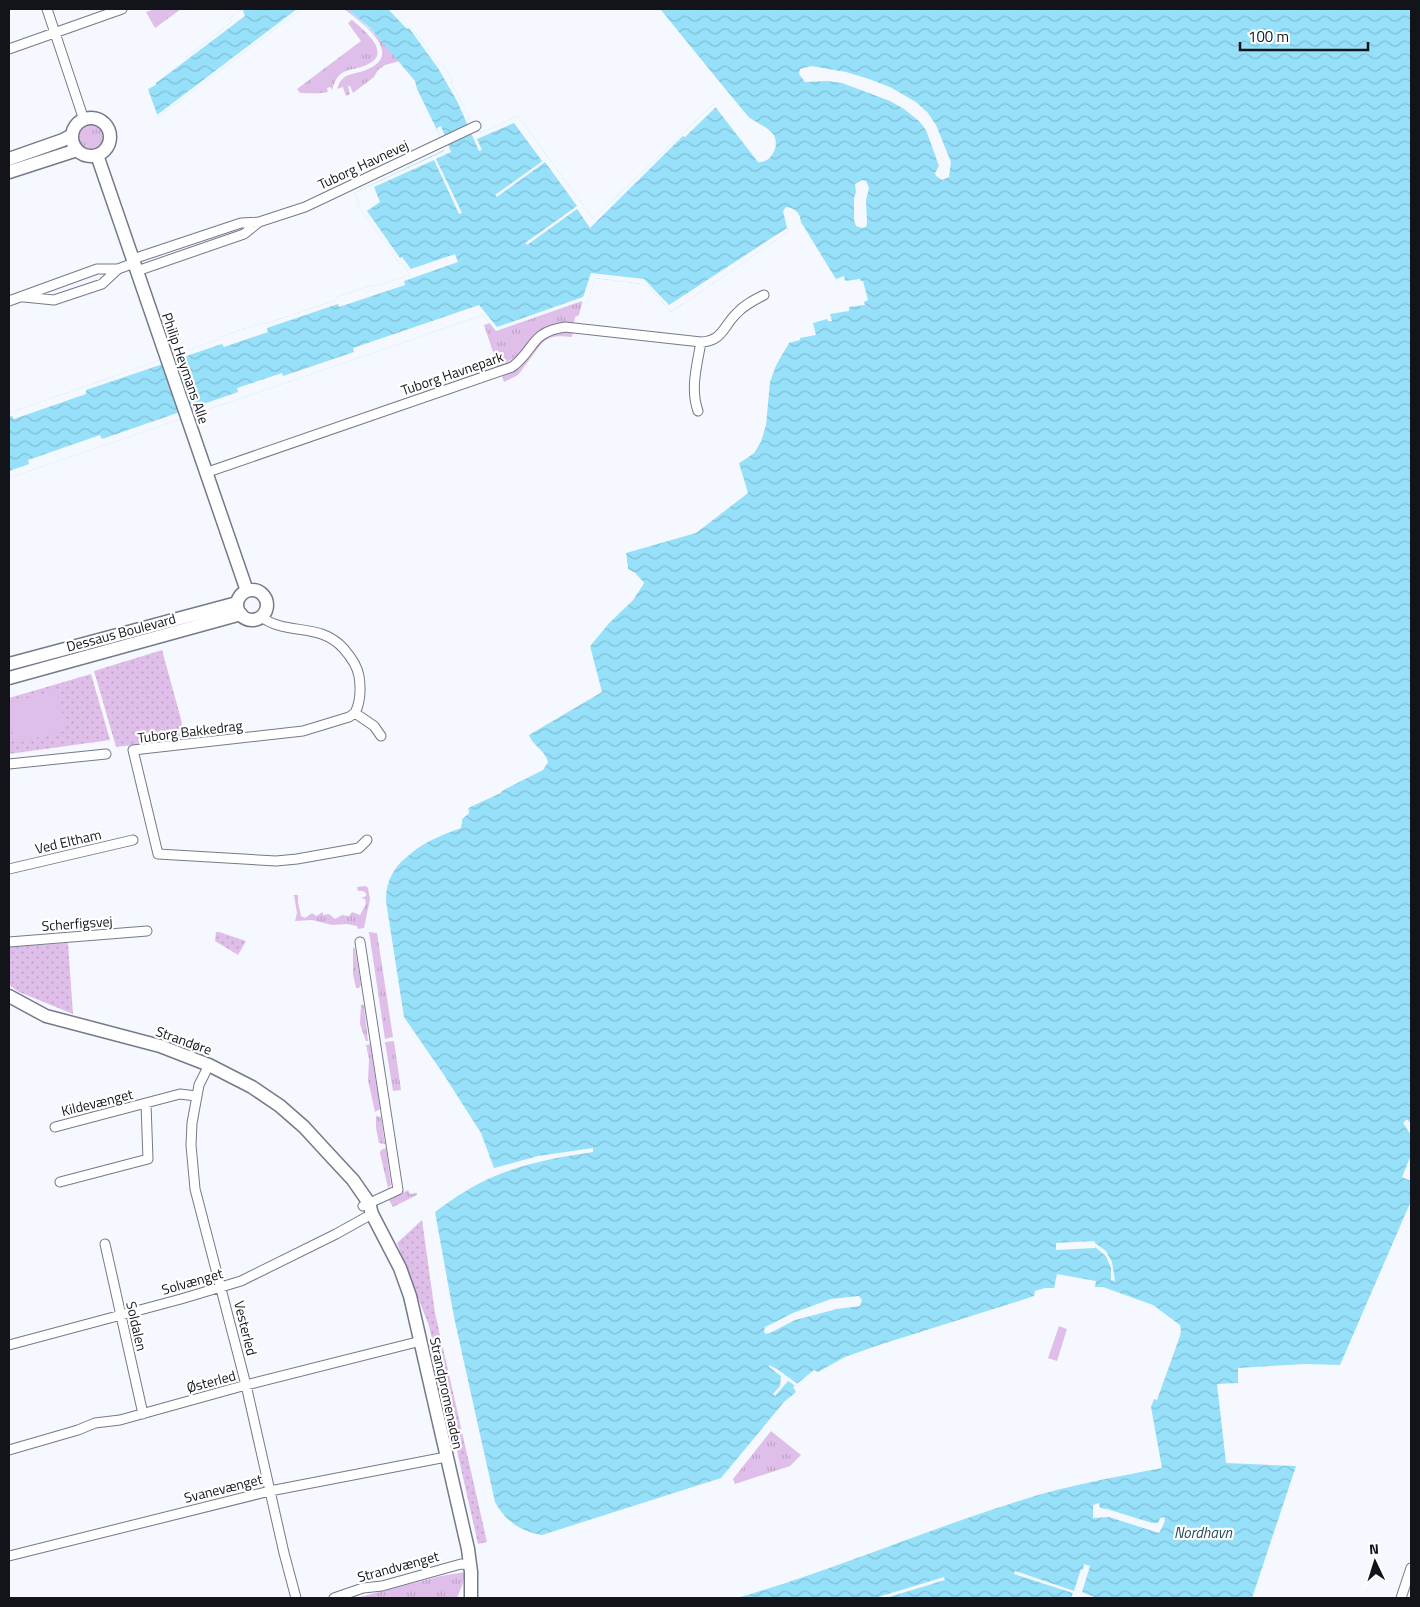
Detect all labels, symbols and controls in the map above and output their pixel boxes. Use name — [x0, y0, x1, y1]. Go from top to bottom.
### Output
scale bar — [1240, 20, 1368, 52]
text: 100 m — [1248, 25, 1289, 48]
street label: Tuborg Havnevej — [314, 134, 412, 194]
street label: Philip Heymans Alle — [157, 310, 215, 426]
street label: Tuborg Havnepark — [398, 346, 506, 400]
street label: Dessaus Boulevard — [64, 607, 178, 657]
street label: Tuborg Bakkedrag — [136, 714, 244, 748]
street label: Ved Eltham — [33, 823, 103, 859]
street label: Scherfigsvej — [41, 910, 113, 936]
street label: Strandøre — [153, 1020, 215, 1060]
street label: Kildevænget — [59, 1083, 135, 1121]
street label: Solvænget — [159, 1262, 225, 1300]
street label: Vesterled — [229, 1298, 263, 1358]
street label: Soldalen — [121, 1299, 153, 1353]
street label: Strandpromenaden — [425, 1335, 469, 1451]
street label: Østerled — [184, 1364, 238, 1398]
street label: Svanevænget — [182, 1468, 264, 1508]
water label: Nordhavn — [1174, 1521, 1233, 1544]
north arrow — [1350, 1537, 1400, 1587]
text: N — [1368, 1538, 1380, 1559]
street label: Strandvænget — [355, 1545, 441, 1587]

